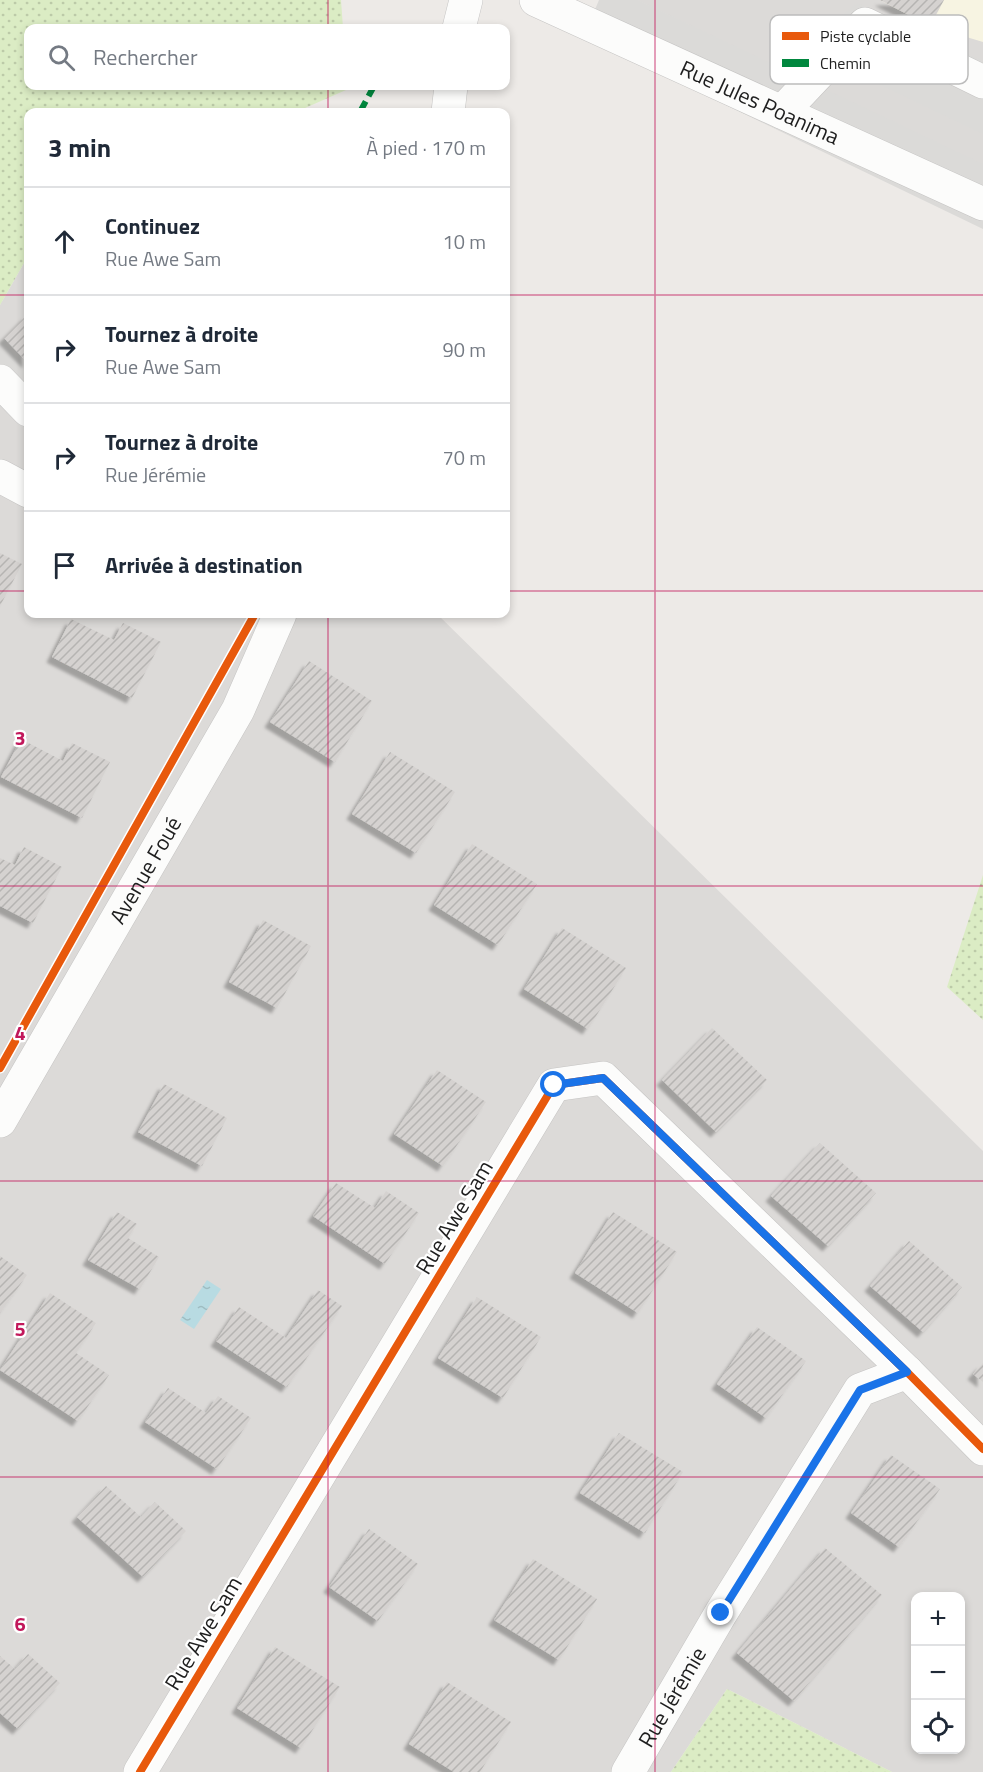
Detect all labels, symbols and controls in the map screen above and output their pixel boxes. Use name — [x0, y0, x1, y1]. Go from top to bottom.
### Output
legend — [770, 15, 968, 84]
search box — [24, 24, 510, 90]
text: Piste cyclable — [820, 24, 911, 48]
text: Rechercher — [93, 40, 198, 74]
icon: search — [45, 41, 78, 74]
street label: Rue Jules Poanima — [674, 51, 845, 153]
text: Chemin — [820, 51, 871, 75]
text: 3 min — [48, 128, 111, 167]
text: À pied · 170 m — [366, 132, 486, 163]
text: Continuez — [105, 209, 200, 243]
icon: ahead — [48, 225, 81, 258]
text: 10 m — [442, 226, 486, 257]
text: Rue Awe Sam — [105, 243, 221, 274]
text: Tournez à droite — [105, 317, 258, 351]
icon: right — [48, 333, 81, 366]
text: 90 m — [442, 334, 486, 365]
text: Rue Awe Sam — [105, 351, 221, 382]
text: Tournez à droite — [105, 425, 258, 459]
icon: right — [48, 441, 81, 474]
text: 70 m — [442, 442, 486, 473]
text: Rue Jérémie — [105, 459, 206, 490]
text: Arrivée à destination — [105, 548, 303, 582]
icon: arrive — [48, 549, 81, 582]
text: 3 — [14, 722, 26, 753]
street label: Avenue Foué — [101, 810, 190, 930]
text: 4 — [14, 1017, 26, 1048]
route start — [540, 1071, 566, 1097]
street label: Rue Awe Sam — [407, 1153, 501, 1281]
text: 5 — [14, 1313, 26, 1344]
street label: Rue Awe Sam — [156, 1569, 250, 1697]
map controls — [911, 1592, 965, 1754]
button: + — [911, 1592, 965, 1646]
route end — [707, 1599, 733, 1625]
text: 6 — [14, 1608, 26, 1639]
street label: Rue Jérémie — [629, 1640, 715, 1754]
button: − — [911, 1646, 965, 1700]
button: locate — [911, 1700, 965, 1754]

